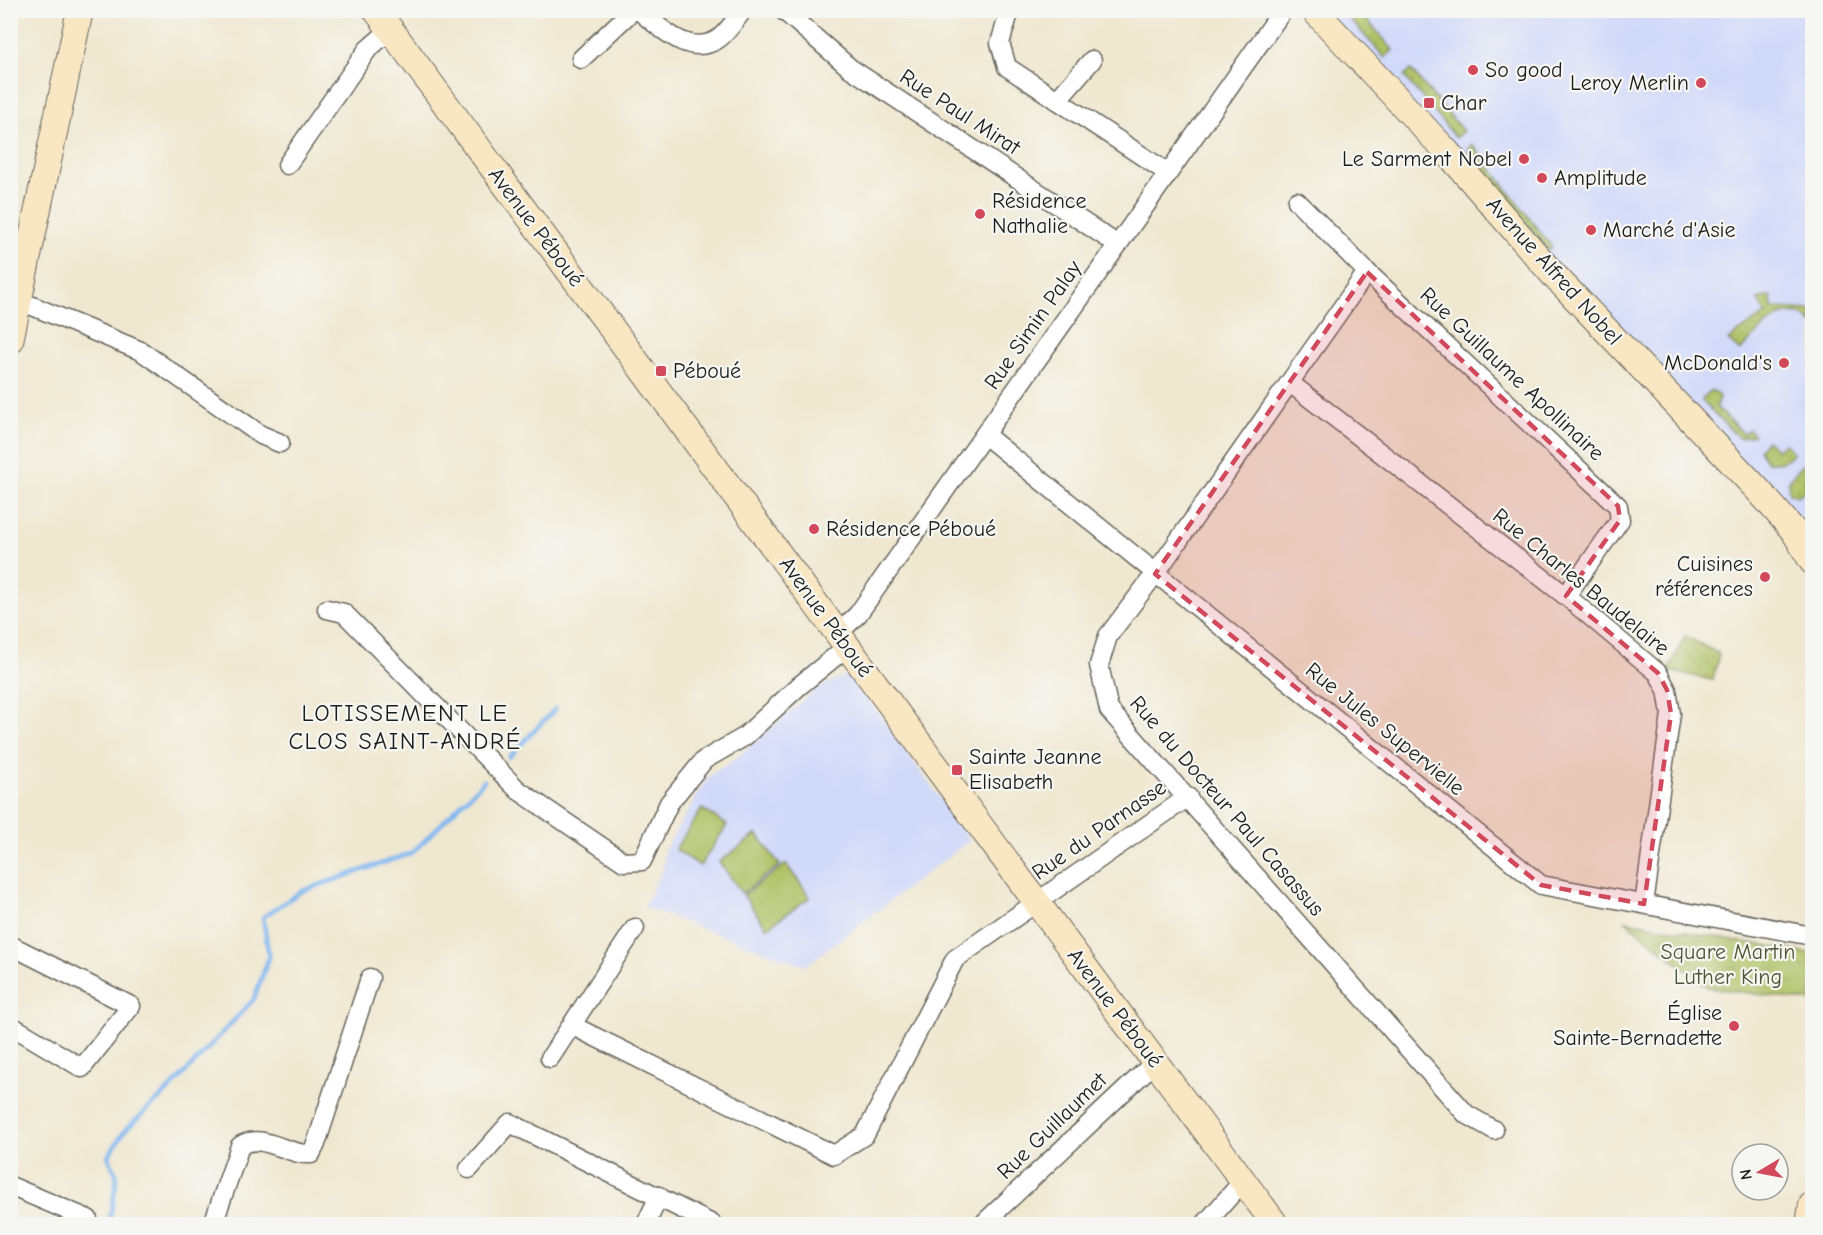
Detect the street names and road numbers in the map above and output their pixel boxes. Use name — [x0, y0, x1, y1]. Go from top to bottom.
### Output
street label: Rue Paul Mirat — [895, 63, 1026, 161]
street label: Avenue Péboué — [483, 162, 589, 292]
street label: Avenue Alfred Nobel — [1481, 192, 1627, 350]
street label: Rue Simin Palay — [979, 255, 1087, 394]
street label: Rue Guillaume Apollinaire — [1415, 282, 1609, 466]
street label: Rue Charles Baudelaire — [1487, 503, 1675, 661]
street label: Avenue Péboué — [774, 552, 878, 682]
street label: Rue Jules Supervielle — [1300, 657, 1470, 801]
street label: Rue du Docteur Paul Casassus — [1124, 691, 1330, 921]
street label: Rue du Parnasse — [1027, 774, 1171, 886]
street label: Avenue Péboué — [1062, 943, 1168, 1073]
street label: Rue Guillaumet — [992, 1067, 1113, 1185]

